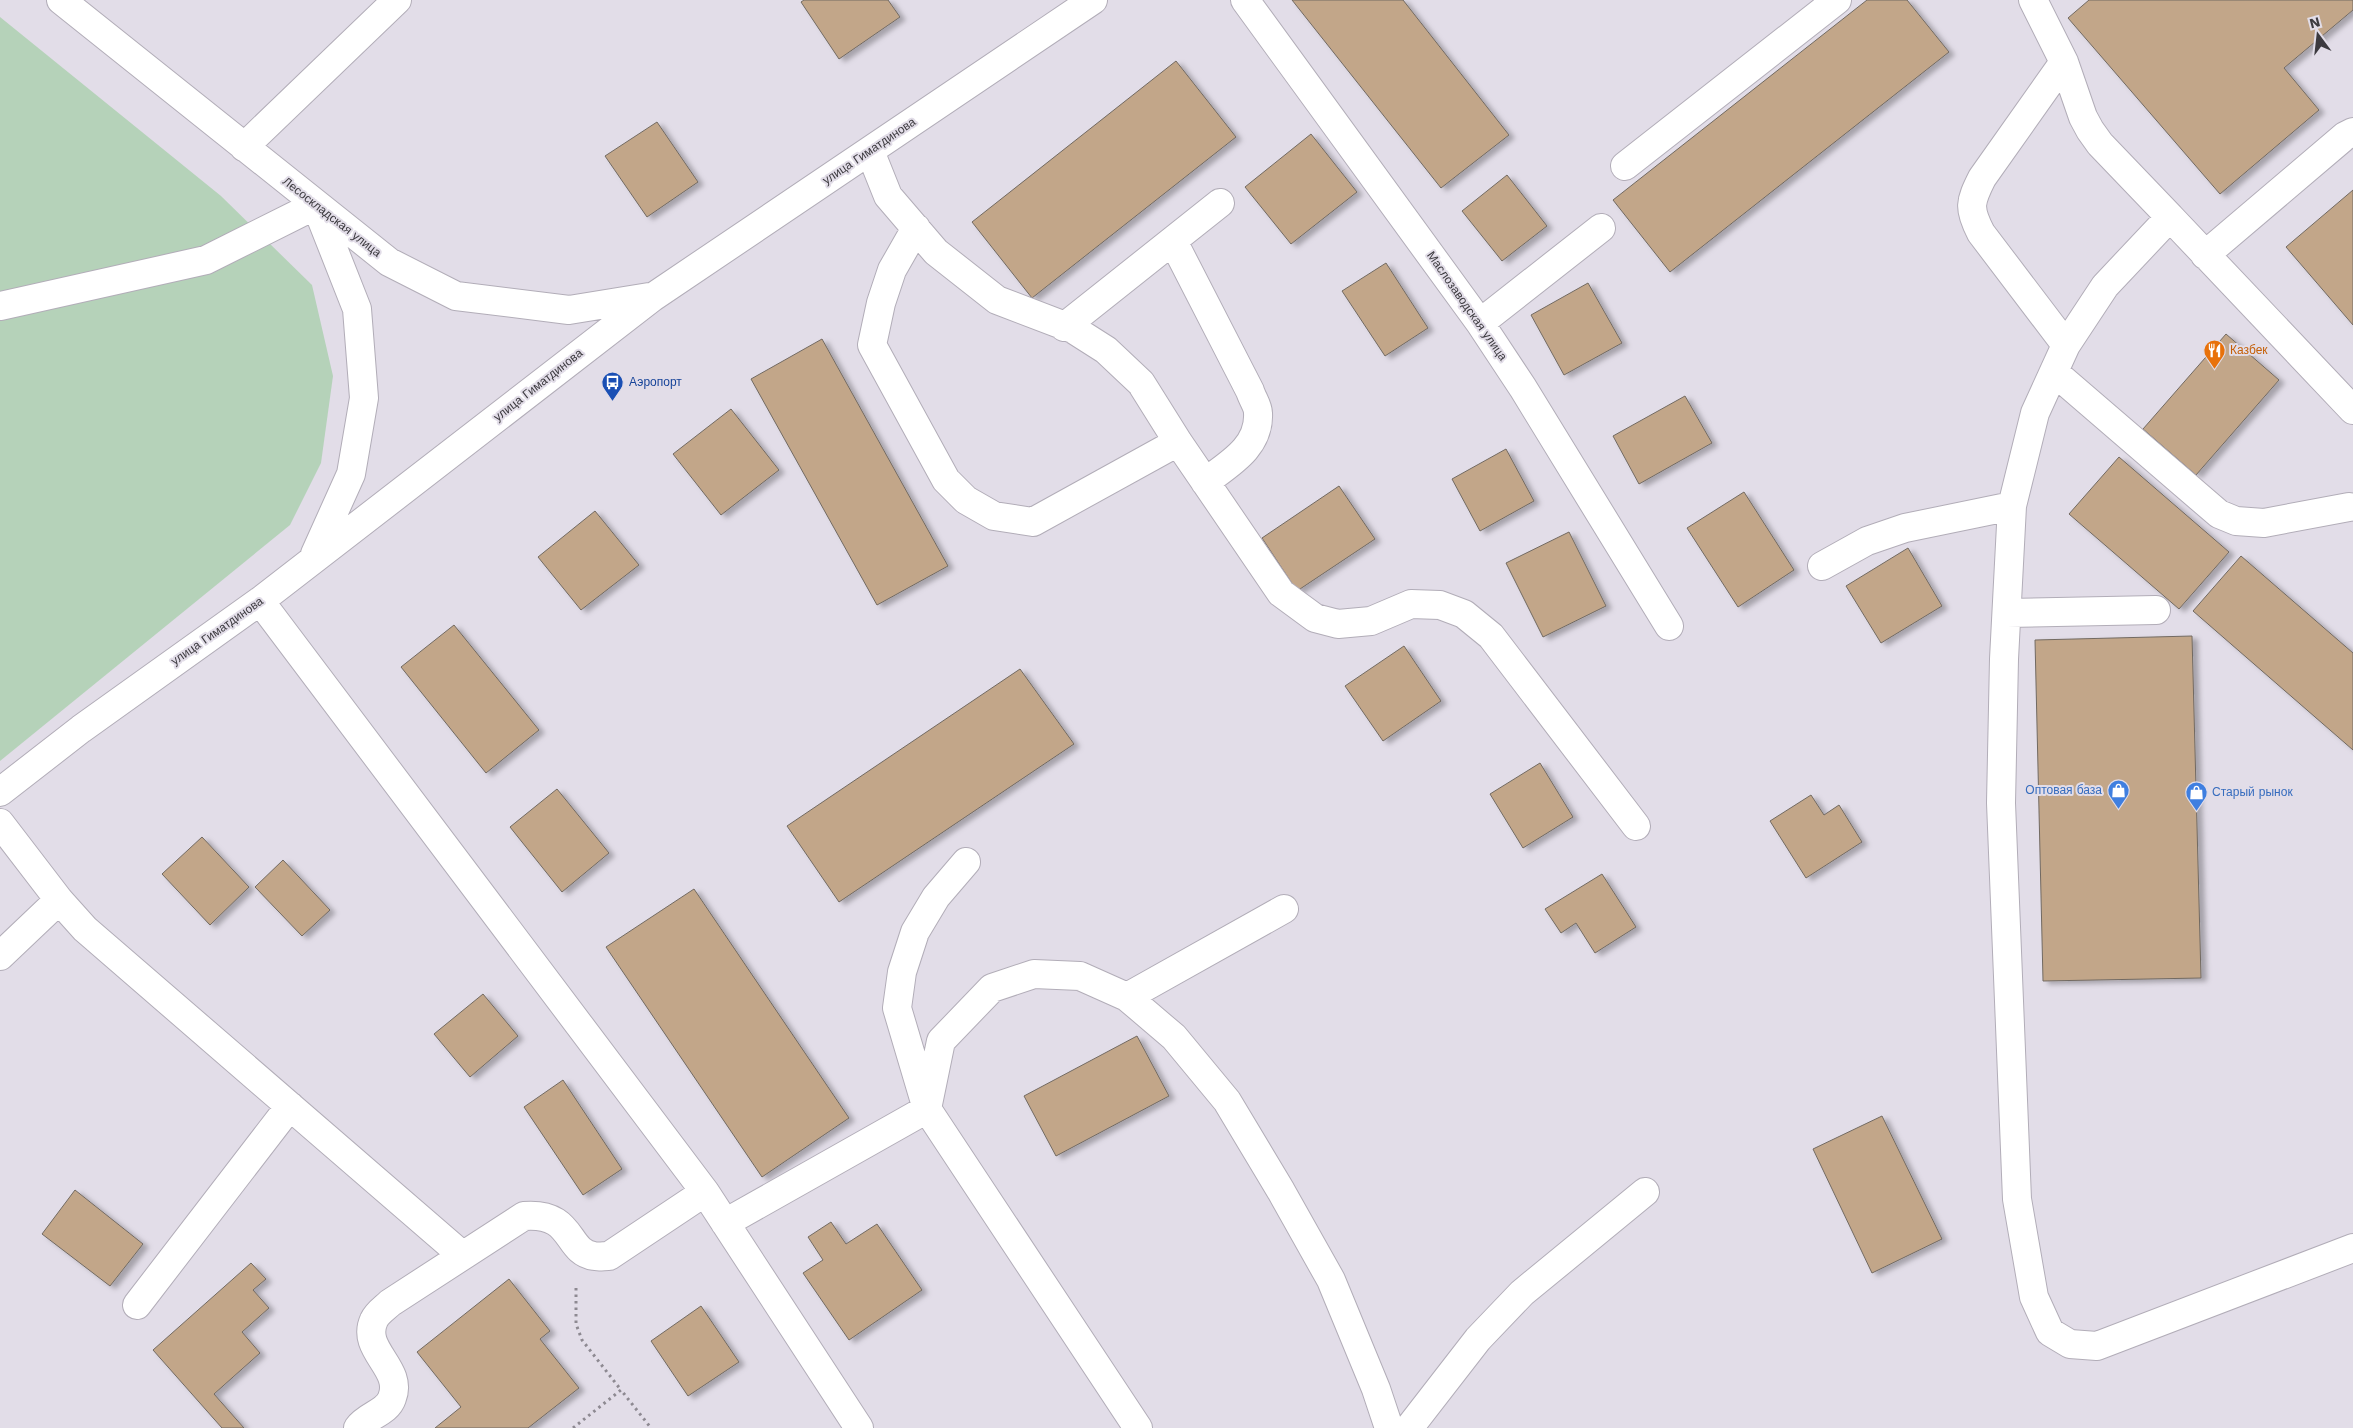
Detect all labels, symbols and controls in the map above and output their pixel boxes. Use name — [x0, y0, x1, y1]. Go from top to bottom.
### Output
north arrow — [2293, 10, 2343, 60]
text: N — [2308, 13, 2322, 32]
street label: улица Гиматдинова — [820, 114, 918, 187]
street label: Лесоскладская улица — [280, 174, 384, 260]
street label: Маслозаводская улица — [1424, 249, 1510, 364]
restaurant icon: Казбек — [2202, 338, 2226, 369]
place label: Казбек — [2230, 343, 2268, 357]
street label: улица Гиматдинова — [491, 346, 586, 424]
bus stop icon: Аэропорт — [601, 370, 625, 401]
place label: Аэропорт — [629, 375, 682, 389]
street label: улица Гиматдинова — [168, 594, 266, 668]
shop icon: Оптовая база — [2106, 778, 2130, 809]
shop icon: Старый рынок — [2184, 780, 2208, 811]
place label: Оптовая база — [2025, 783, 2102, 797]
place label: Старый рынок — [2212, 785, 2293, 799]

